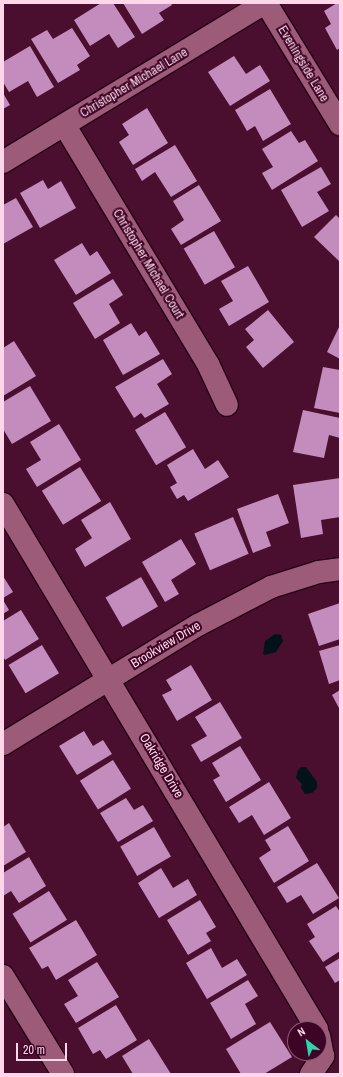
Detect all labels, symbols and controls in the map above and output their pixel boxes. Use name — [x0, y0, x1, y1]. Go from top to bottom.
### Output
street label: Eveningside Lane — [274, 23, 332, 105]
street label: Christopher Michael Lane — [77, 45, 191, 121]
street label: Christopher Michael Court — [109, 206, 187, 322]
street label: Brookview Drive — [128, 618, 204, 672]
street label: Oakridge Drive — [136, 731, 186, 801]
north arrow — [287, 1021, 327, 1061]
text: N — [295, 1024, 308, 1039]
scale bar — [18, 1035, 69, 1061]
text: 20 m — [23, 1042, 45, 1058]

